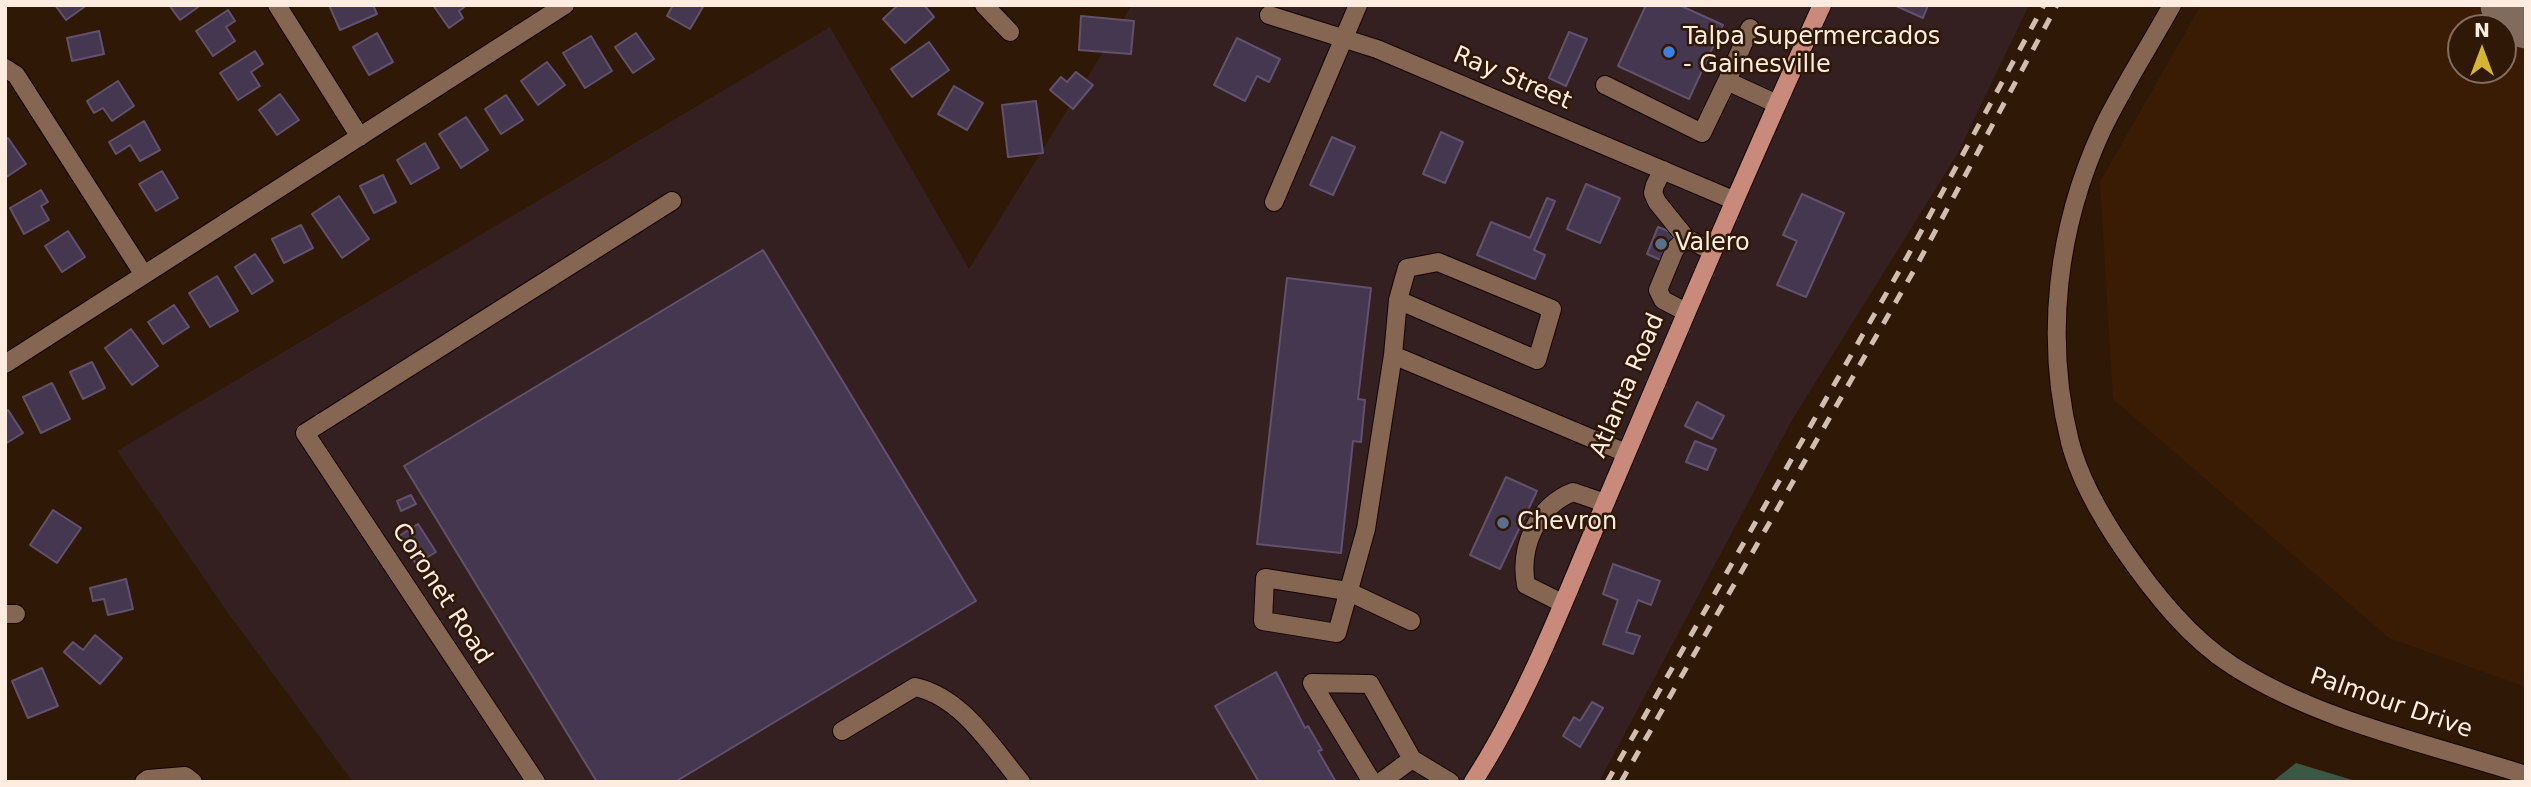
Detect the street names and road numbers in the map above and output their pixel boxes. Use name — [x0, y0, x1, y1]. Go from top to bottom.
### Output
street label: Ray Street — [1449, 41, 1575, 117]
street label: Atlanta Road — [1585, 310, 1671, 462]
street label: Coronet Road — [385, 518, 497, 670]
street label: Palmour Drive — [2306, 663, 2476, 745]

